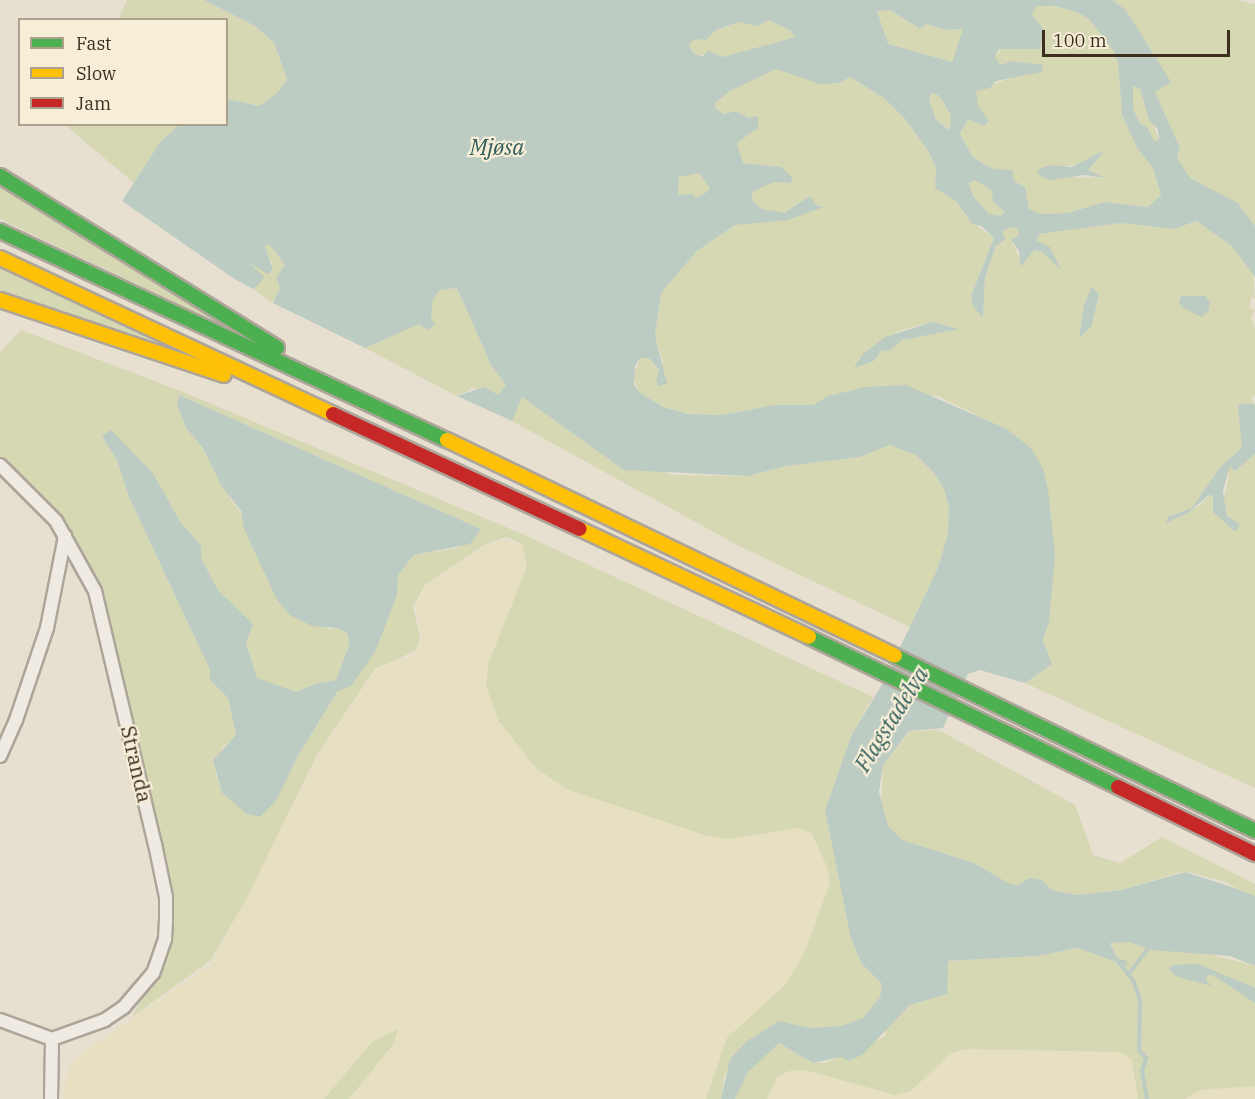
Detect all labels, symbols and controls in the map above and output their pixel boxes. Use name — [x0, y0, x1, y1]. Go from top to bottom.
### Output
legend — [18, 18, 228, 126]
scale bar — [1045, 18, 1232, 56]
text: 100 m — [1053, 29, 1107, 52]
text: Fast — [76, 32, 111, 55]
text: Slow — [76, 62, 116, 85]
text: Jam — [76, 92, 111, 115]
water label: Mjøsa — [470, 134, 524, 160]
water label: Flagstadelva — [849, 662, 933, 776]
street label: Stranda — [116, 723, 158, 805]

